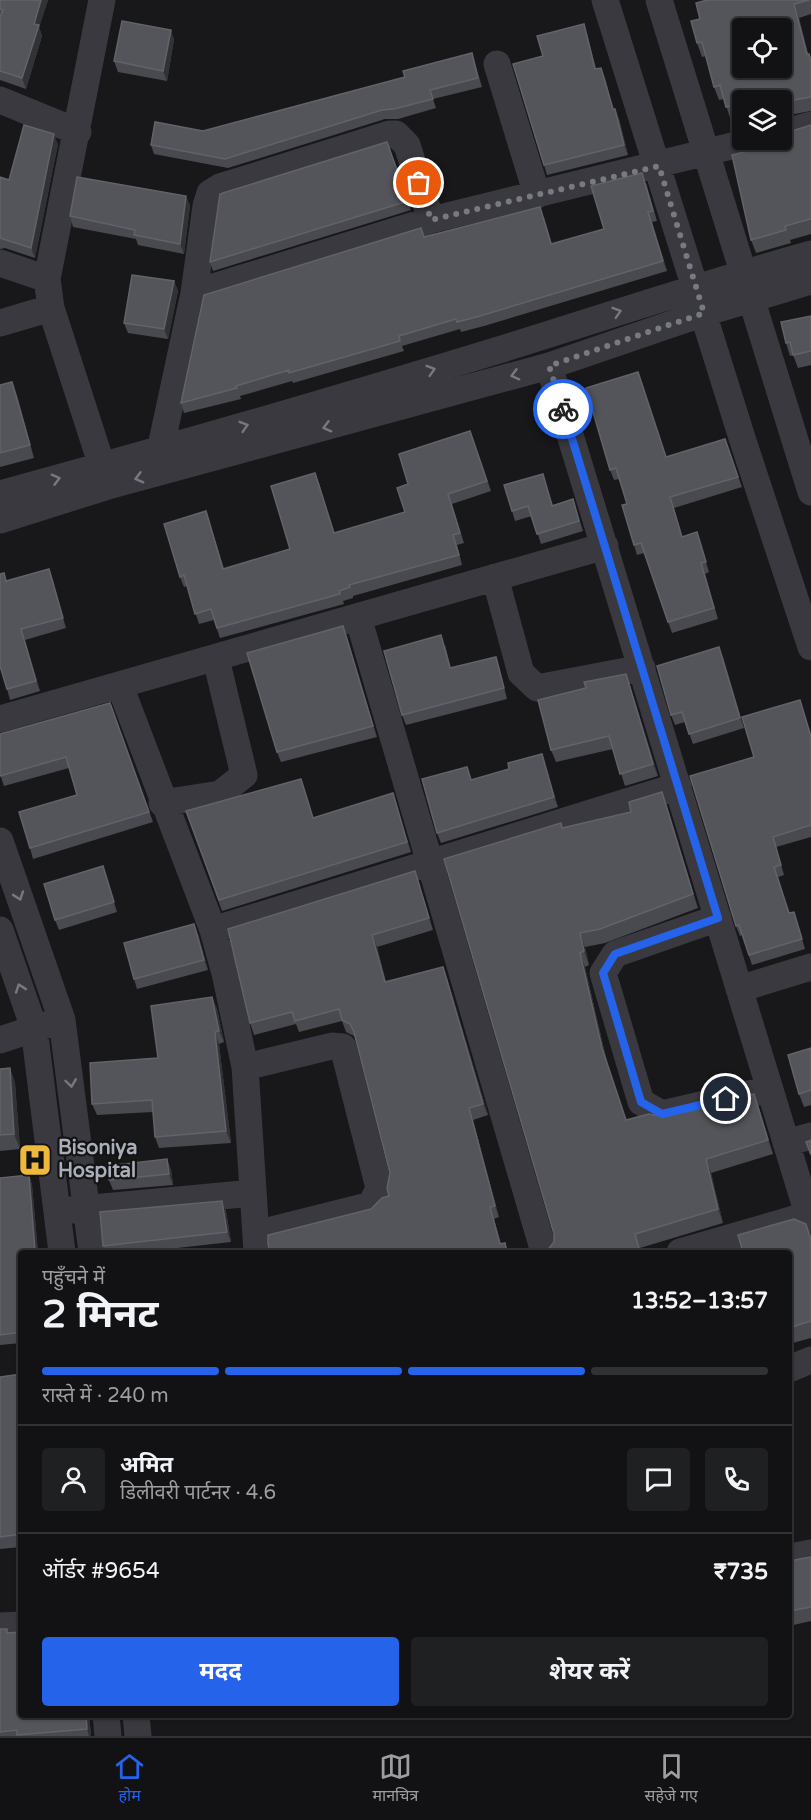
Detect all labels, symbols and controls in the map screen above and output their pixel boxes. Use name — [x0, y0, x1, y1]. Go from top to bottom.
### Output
map controls — [732, 18, 792, 150]
button: locate — [732, 18, 792, 78]
button: layers — [732, 90, 792, 150]
pin — [393, 157, 444, 208]
icon: bag — [402, 166, 435, 199]
one-way arrow — [611, 306, 622, 319]
one-way arrow — [425, 365, 436, 377]
one-way arrow — [510, 368, 521, 380]
courier — [533, 379, 593, 439]
icon: bike — [547, 393, 580, 426]
one-way arrow — [322, 419, 332, 432]
one-way arrow — [238, 421, 249, 433]
one-way arrow — [134, 471, 145, 483]
one-way arrow — [51, 474, 61, 486]
one-way arrow — [12, 890, 25, 901]
one-way arrow — [15, 983, 28, 994]
pin — [700, 1073, 751, 1124]
one-way arrow — [64, 1079, 76, 1088]
icon: home — [709, 1082, 742, 1115]
place label: Bisoniya Hospital — [58, 1136, 137, 1183]
hospital icon: Bisoniya Hospital — [17, 1142, 53, 1178]
text: पहुँचने में — [42, 1266, 105, 1290]
text: 13:52–13:57 — [631, 1288, 768, 1314]
text: 2 मिनट — [42, 1291, 159, 1338]
text: रास्ते में · 240 m — [42, 1384, 169, 1408]
button: person — [42, 1448, 105, 1511]
button: chat — [627, 1448, 690, 1511]
button: phone — [705, 1448, 768, 1511]
text: अमित — [120, 1452, 173, 1478]
text: डिलीवरी पार्टनर · 4.6 — [120, 1481, 276, 1505]
text: ऑर्डर #9654 — [42, 1558, 160, 1584]
text: ₹735 — [714, 1559, 768, 1585]
button: मदद — [42, 1637, 399, 1706]
button: शेयर करें — [411, 1637, 768, 1706]
tab: होम — [113, 1750, 146, 1808]
tab: मानचित्र — [373, 1750, 418, 1808]
tab: सहेजे गए — [645, 1750, 698, 1808]

